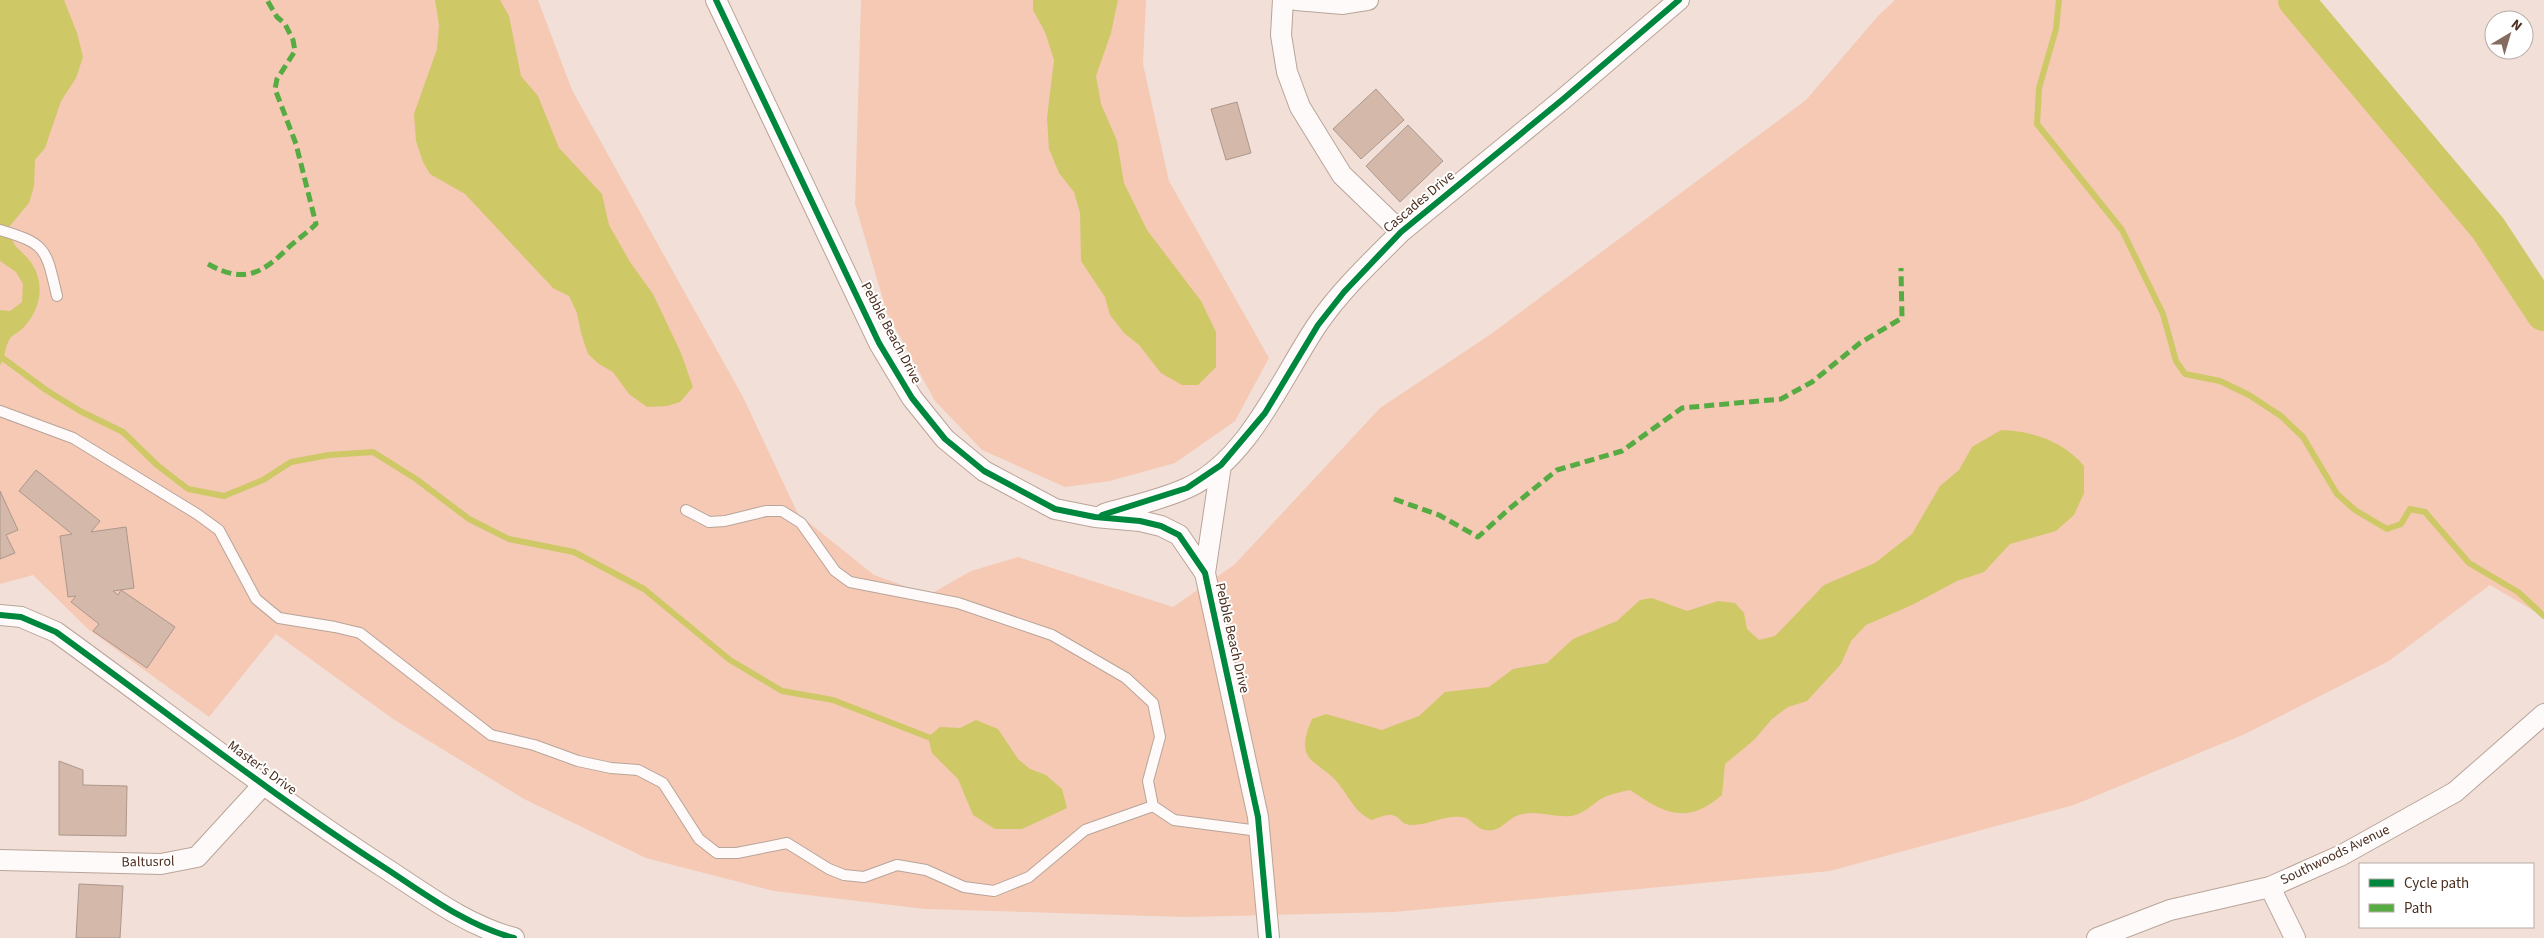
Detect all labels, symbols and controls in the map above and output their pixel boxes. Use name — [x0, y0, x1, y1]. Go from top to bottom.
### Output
north arrow — [2484, 10, 2534, 60]
text: N — [2507, 15, 2526, 36]
street label: Cascades Drive — [1379, 166, 1459, 238]
street label: Pebble Beach Drive — [856, 279, 926, 387]
street label: Pebble Beach Drive — [1210, 581, 1254, 695]
street label: Master's Drive — [223, 736, 301, 800]
street label: Southwoods Avenue — [2277, 820, 2393, 890]
street label: Baltusrol — [121, 852, 175, 872]
legend — [2359, 863, 2534, 928]
text: Cycle path — [2404, 873, 2469, 894]
text: Path — [2404, 898, 2432, 919]

